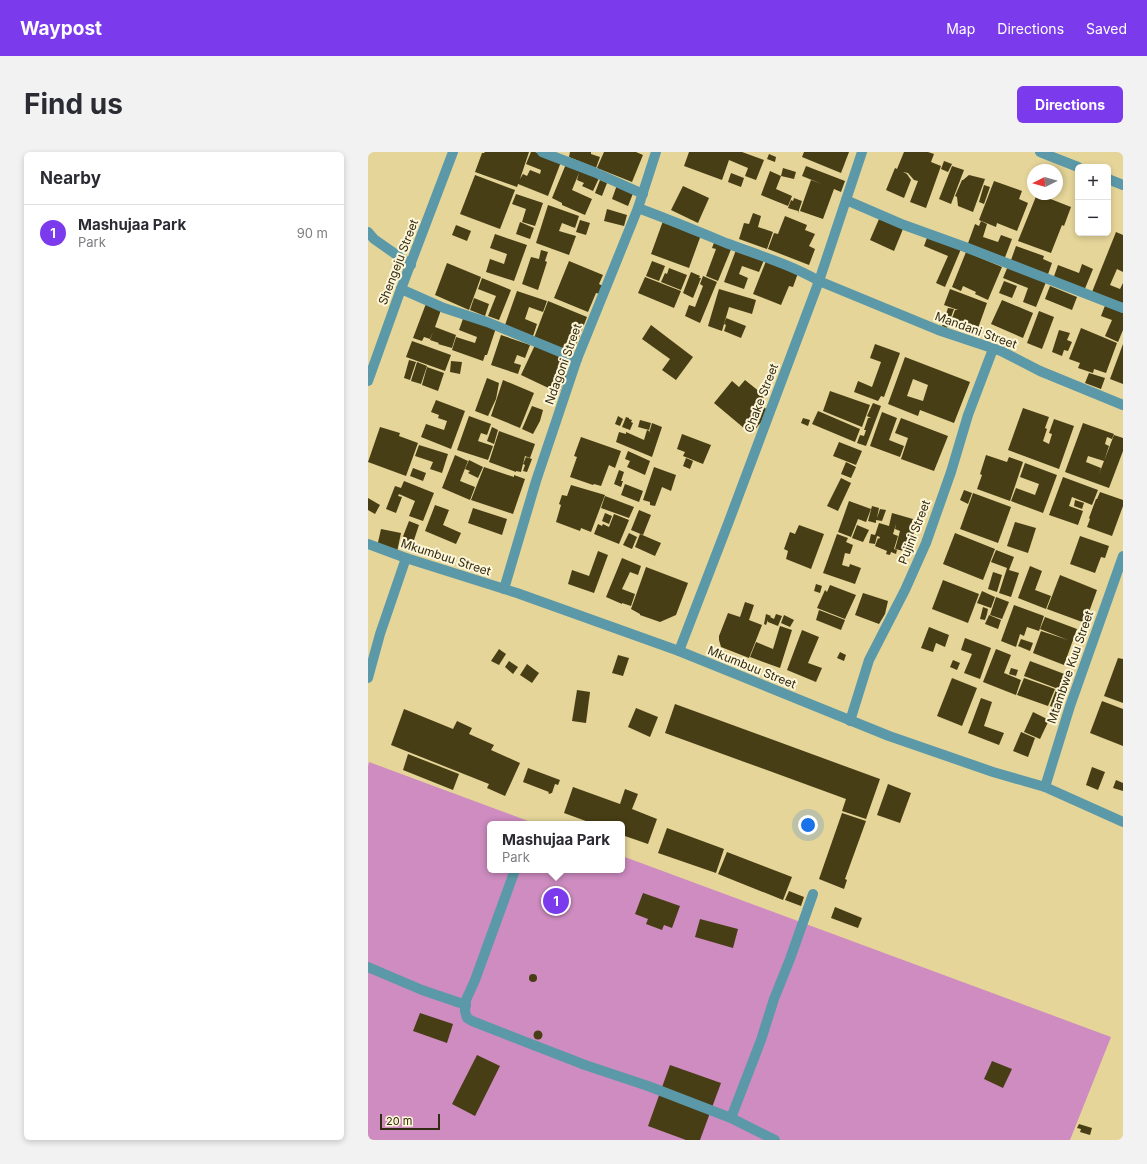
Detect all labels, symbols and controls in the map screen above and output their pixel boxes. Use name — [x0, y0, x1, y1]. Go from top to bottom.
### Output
text: Waypost — [20, 17, 102, 40]
text: Map — [946, 20, 975, 37]
text: Directions — [997, 20, 1064, 37]
text: Saved — [1086, 20, 1127, 37]
button: Directions — [1017, 86, 1123, 123]
text: Find us — [24, 87, 123, 121]
north arrow — [1027, 164, 1063, 200]
map controls — [1075, 164, 1111, 236]
button: + — [1075, 164, 1111, 200]
text: Nearby — [40, 168, 101, 188]
button: − — [1075, 200, 1111, 236]
text: Mashujaa Park — [78, 215, 186, 234]
street label: Shengeju Street — [375, 217, 421, 307]
text: 1 — [50, 225, 56, 241]
text: 90 m — [297, 225, 328, 241]
text: Park — [78, 234, 106, 250]
street label: Mandani Street — [933, 308, 1019, 352]
street label: Ndagoni Street — [541, 321, 585, 406]
street label: Chake Street — [741, 361, 781, 435]
street label: Pujini Street — [895, 498, 933, 566]
street label: Mkumbuu Street — [399, 535, 493, 579]
street label: Mtambwe Kuu Street — [1044, 608, 1096, 725]
street label: Mkumbuu Street — [706, 642, 798, 692]
your location — [798, 815, 818, 835]
popup — [487, 821, 625, 873]
text: Mashujaa Park — [502, 830, 610, 849]
text: Park — [502, 849, 530, 865]
pin: 1 — [543, 886, 569, 916]
scale bar — [380, 1112, 440, 1131]
text: 20 m — [386, 1114, 412, 1128]

